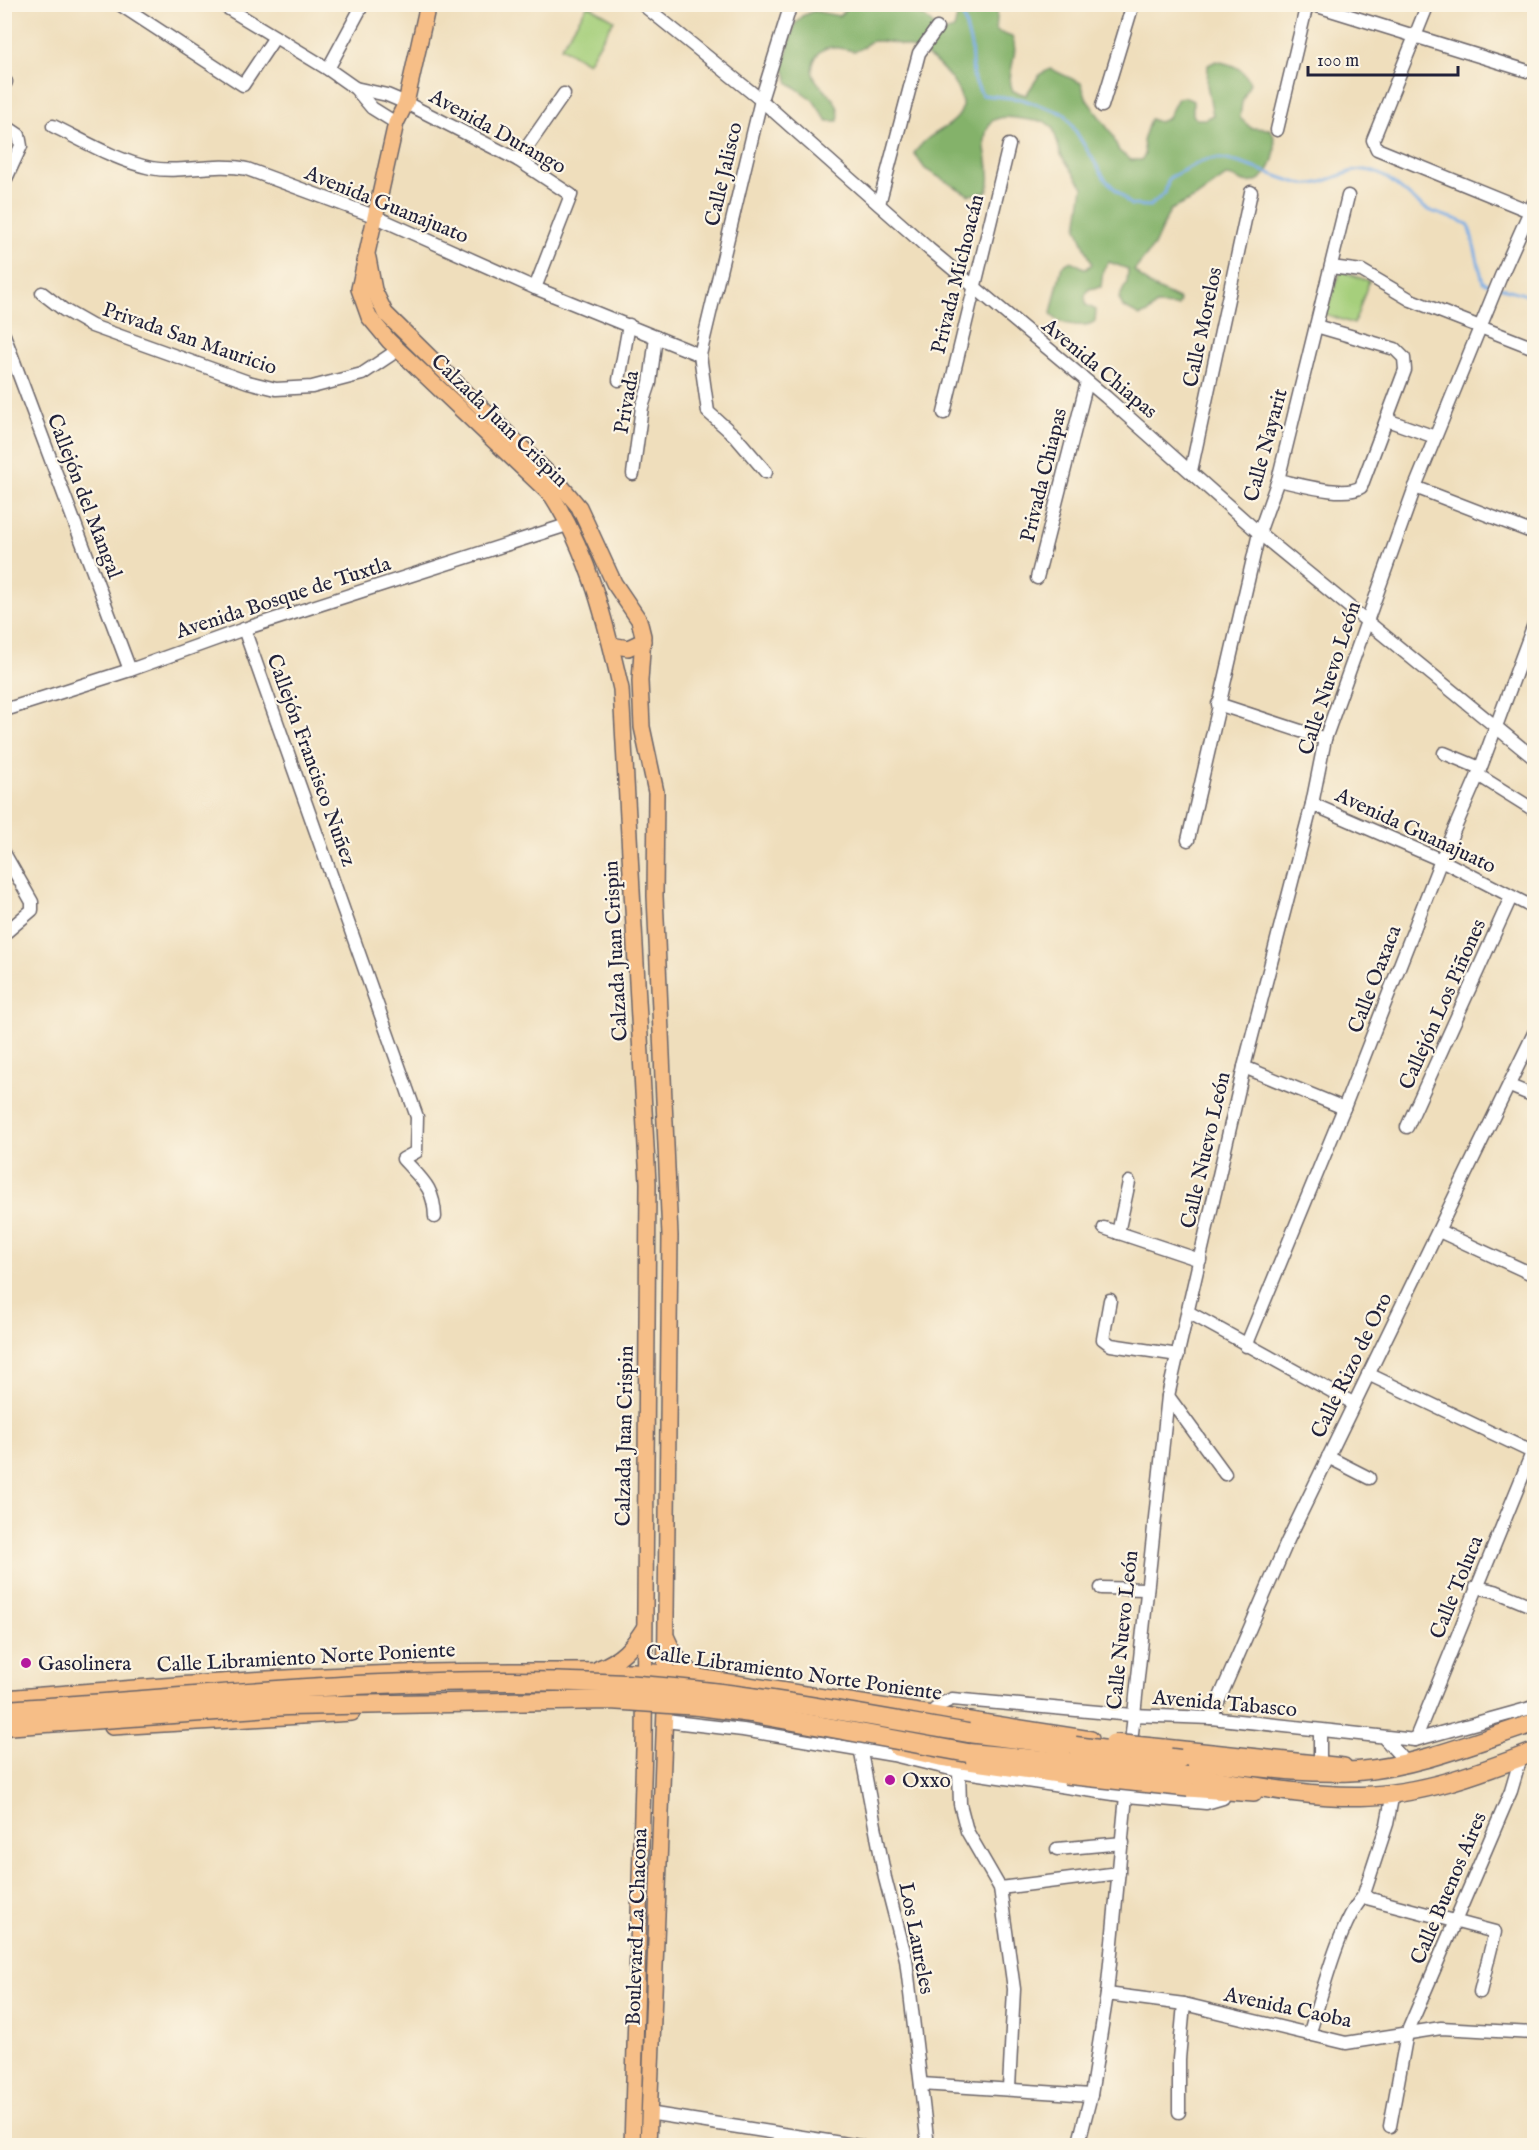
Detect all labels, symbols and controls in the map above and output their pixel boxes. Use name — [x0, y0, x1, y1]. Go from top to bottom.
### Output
scale bar — [1308, 39, 1458, 77]
text: 100 m — [1317, 50, 1359, 73]
street label: Avenida Durango — [423, 83, 571, 181]
street label: Calle Jalisco — [699, 120, 750, 229]
street label: Avenida Guanajuato — [300, 160, 472, 251]
street label: Privada Michoacán — [926, 192, 991, 357]
street label: Calle Morelos — [1178, 265, 1229, 390]
street label: Privada San Mauricio — [99, 297, 280, 382]
street label: Avenida Chiapas — [1035, 312, 1162, 425]
street label: Calzada Juan Crispin — [424, 349, 573, 494]
street label: Privada — [609, 368, 646, 436]
street label: Calle Nayarit — [1238, 386, 1294, 505]
street label: Privada Chiapas — [1015, 406, 1074, 545]
street label: Callejón del Mangal — [40, 410, 128, 583]
street label: Avenida Bosque de Tuxtla — [172, 551, 395, 646]
street label: Calle Nuevo León — [1293, 598, 1368, 759]
street label: Callejón Francisco Nuñez — [260, 651, 362, 871]
street label: Avenida Guanajuato — [1330, 782, 1500, 880]
street label: Calzada Juan Crispin — [598, 860, 635, 1042]
street label: Callejón Los Piñones — [1394, 915, 1493, 1094]
street label: Calle Oaxaca — [1342, 921, 1409, 1037]
street label: Calle Nuevo León — [1175, 1069, 1238, 1231]
street label: Calle Rizo de Oro — [1305, 1288, 1399, 1443]
street label: Calzada Juan Crispin — [610, 1345, 641, 1527]
street label: Calle Toluca — [1424, 1531, 1491, 1643]
street label: Calle Nuevo León — [1102, 1549, 1145, 1711]
street label: Calle Libramiento Norte Poniente — [156, 1637, 456, 1680]
street label: Calle Libramiento Norte Poniente — [644, 1639, 944, 1708]
place label: Gasolinera — [38, 1651, 132, 1678]
marker: Gasolinera — [19, 1656, 33, 1670]
street label: Avenida Tabasco — [1150, 1685, 1298, 1724]
place label: Oxxo — [902, 1768, 951, 1795]
marker: Oxxo — [883, 1773, 897, 1787]
street label: Calle Buenos Aires — [1405, 1808, 1494, 1969]
street label: Boulevard La Chacona — [621, 1827, 654, 2026]
street label: Los Laureles — [891, 1880, 940, 1996]
street label: Avenida Caoba — [1220, 1982, 1355, 2035]

